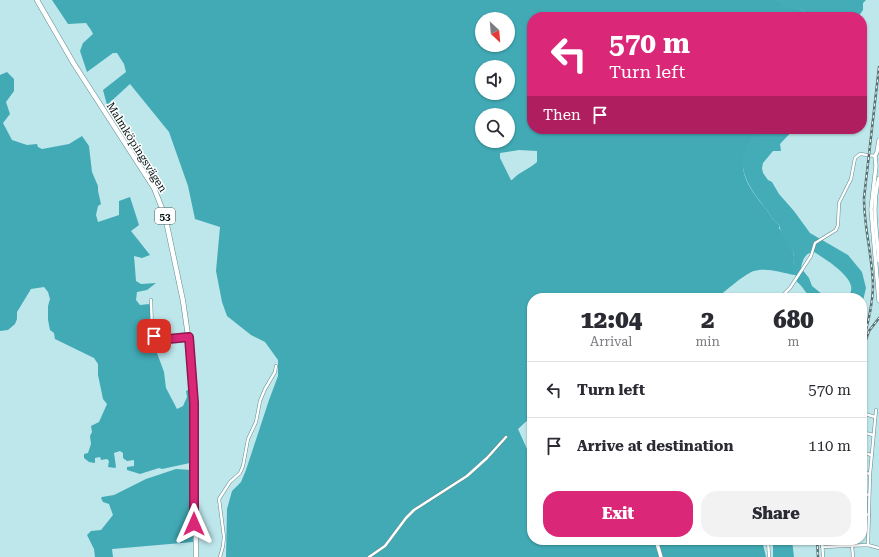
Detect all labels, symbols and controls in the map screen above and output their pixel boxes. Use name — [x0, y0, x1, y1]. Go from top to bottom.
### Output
north arrow — [475, 12, 515, 52]
map controls — [475, 12, 515, 148]
text: 570 m — [609, 27, 690, 60]
icon: left — [543, 28, 595, 80]
button: sound — [475, 60, 515, 100]
text: Turn left — [609, 61, 685, 82]
street label: Malmköpingsvägen — [104, 100, 169, 195]
icon: arrive — [589, 104, 611, 126]
text: Then — [543, 106, 581, 124]
button: search — [475, 108, 515, 148]
road number: 53 — [155, 208, 175, 224]
text: 12:04 — [580, 306, 642, 334]
text: 2 — [701, 306, 714, 334]
text: 680 — [773, 306, 814, 334]
pin — [137, 319, 171, 353]
icon: arrive — [143, 325, 165, 347]
text: Arrival — [590, 334, 632, 349]
text: min — [695, 334, 720, 349]
text: m — [787, 334, 799, 349]
icon: left — [543, 379, 565, 401]
text: Turn left — [577, 381, 645, 399]
text: 570 m — [808, 381, 851, 399]
icon: arrive — [543, 435, 565, 457]
text: Arrive at destination — [577, 437, 733, 455]
text: 110 m — [808, 437, 851, 455]
button: Exit — [543, 491, 693, 537]
button: Share — [701, 491, 851, 537]
position arrow — [173, 503, 215, 545]

